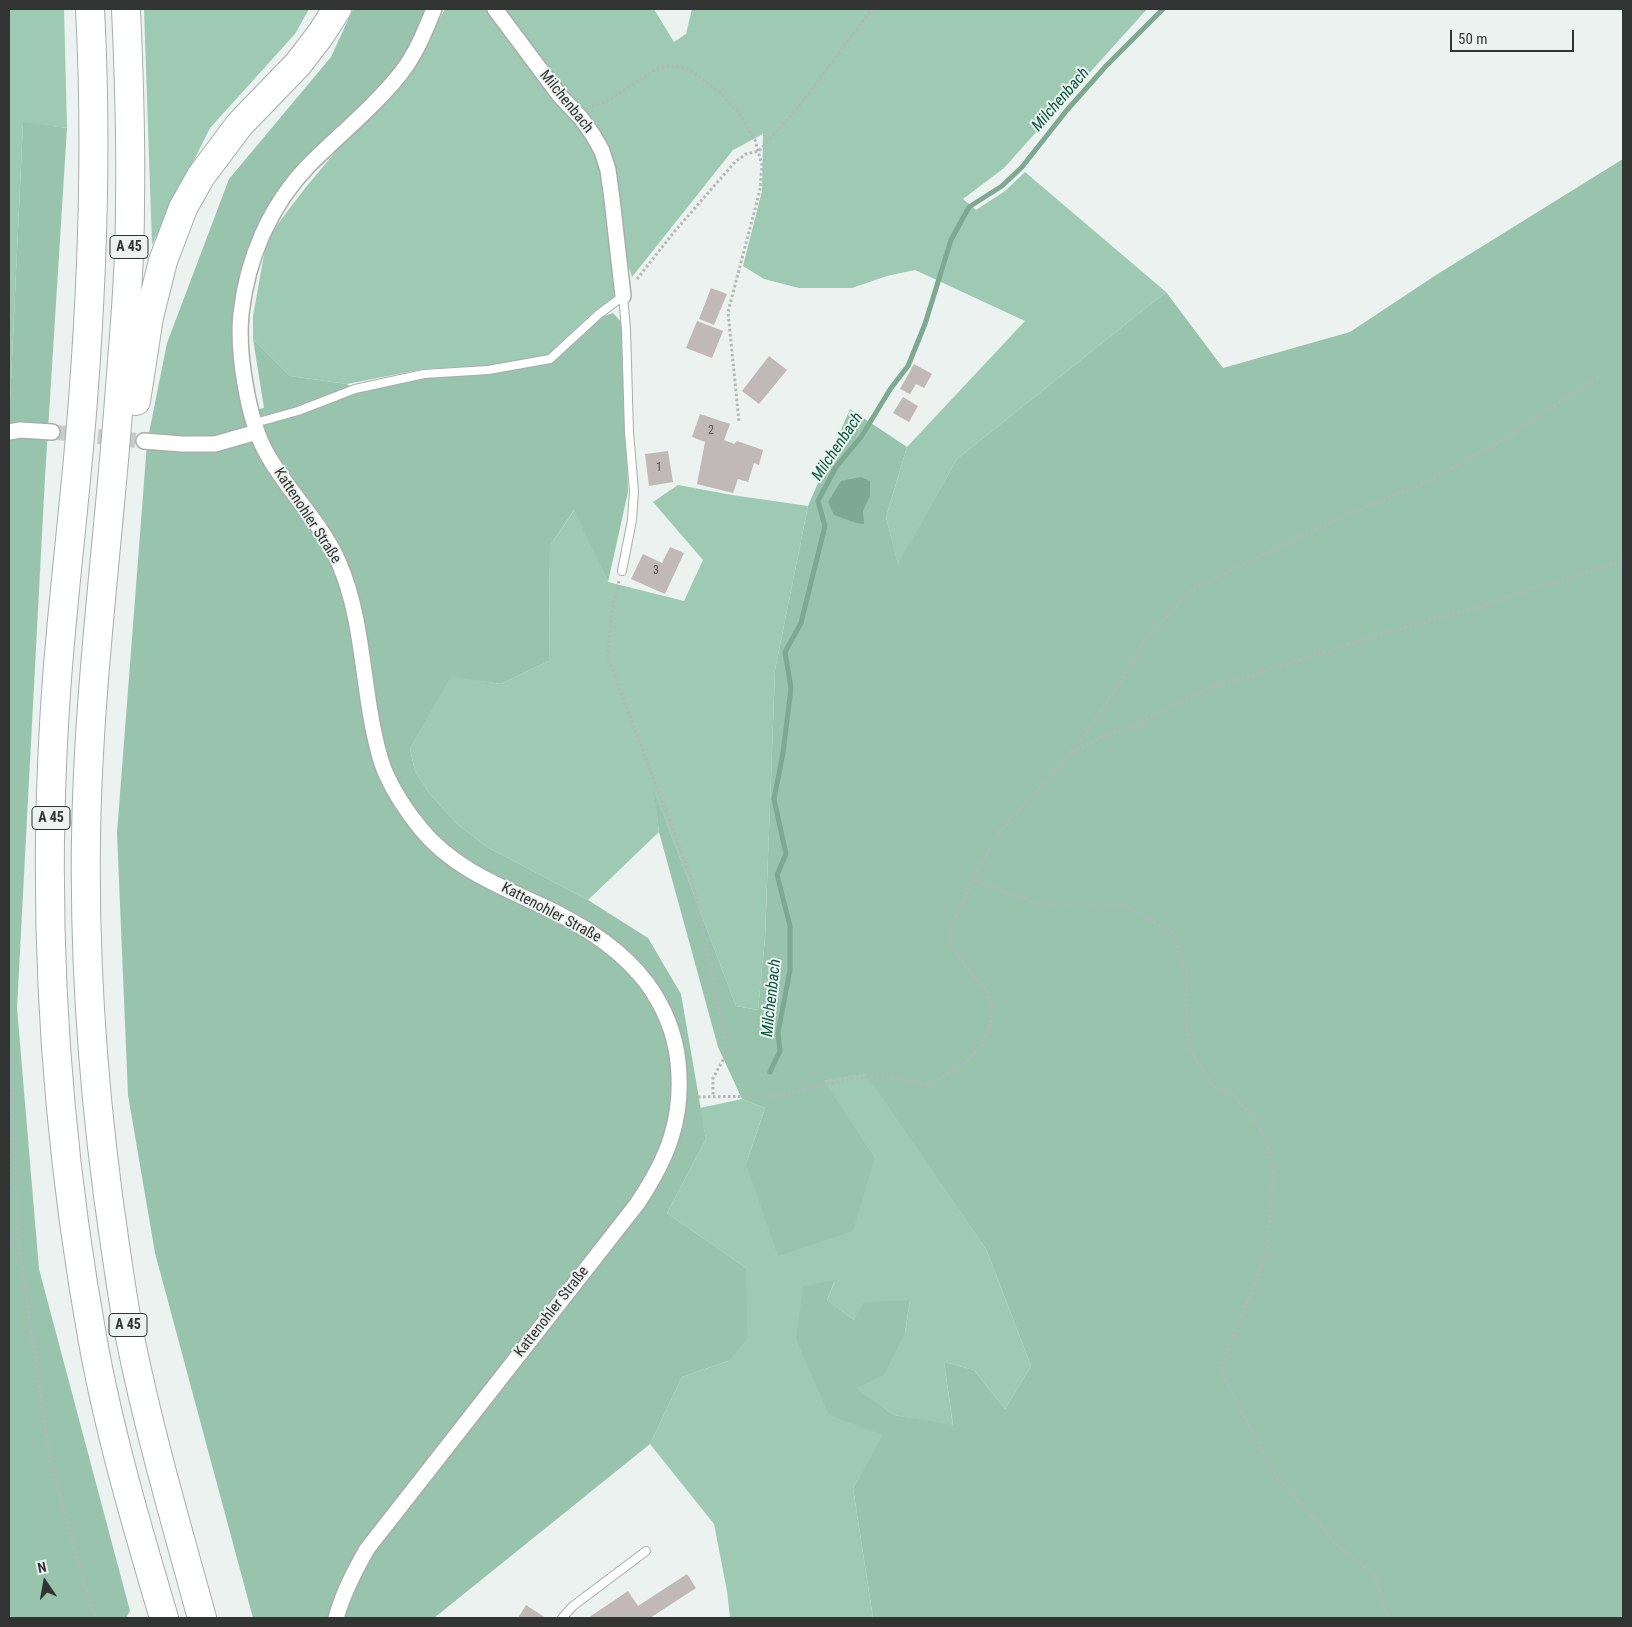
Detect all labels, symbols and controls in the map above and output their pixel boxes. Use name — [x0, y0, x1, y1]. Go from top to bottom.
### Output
scale bar — [1452, 20, 1576, 52]
text: 50 m — [1458, 30, 1488, 48]
water label: Milchenbach — [1028, 64, 1094, 136]
street label: Milchenbach — [535, 67, 597, 137]
road number: A 45 — [110, 236, 148, 258]
water label: Milchenbach — [808, 409, 868, 485]
house number: 2 — [708, 424, 714, 438]
house number: 1 — [656, 461, 662, 475]
street label: Kattenohler Straße — [269, 465, 345, 567]
house number: 3 — [653, 564, 659, 578]
road number: A 45 — [32, 806, 70, 830]
street label: Kattenohler Straße — [498, 879, 604, 947]
water label: Milchenbach — [758, 958, 786, 1038]
street label: Kattenohler Straße — [511, 1263, 593, 1361]
road number: A 45 — [109, 1314, 147, 1336]
north arrow — [20, 1557, 70, 1607]
text: N — [36, 1559, 48, 1576]

